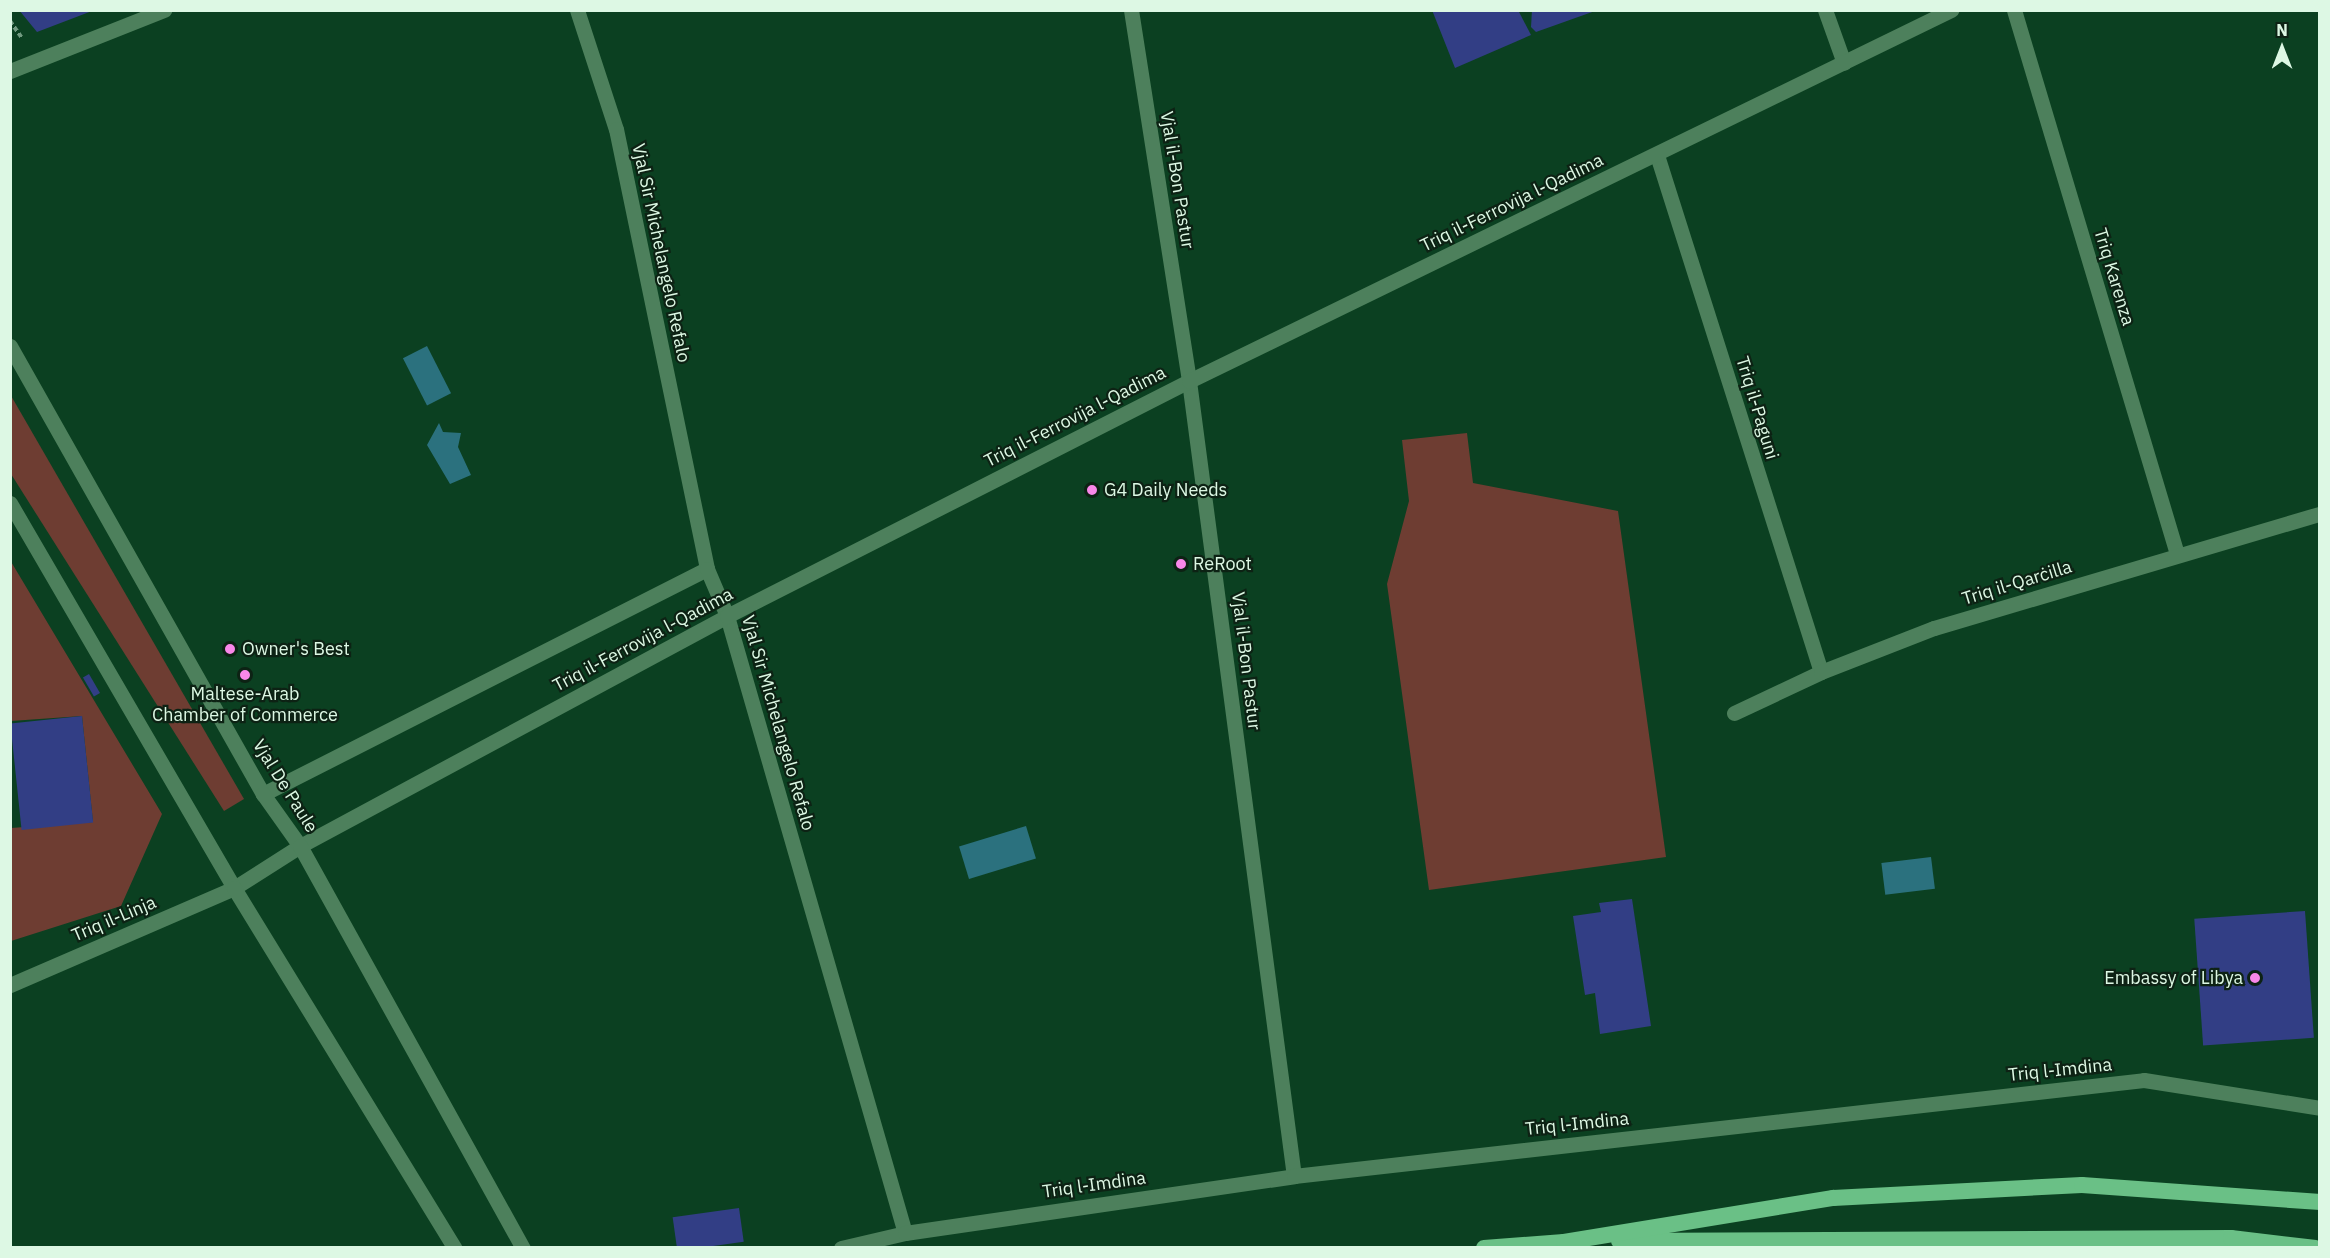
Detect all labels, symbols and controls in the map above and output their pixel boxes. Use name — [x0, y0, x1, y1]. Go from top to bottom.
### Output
north arrow — [2252, 18, 2312, 78]
text: N — [2276, 20, 2288, 40]
street label: Vjal il-Bon Pastur — [1155, 110, 1199, 250]
street label: Vjal Sir Michelangelo Refalo — [627, 142, 695, 364]
street label: Triq il-Ferrovija l-Qadima — [1417, 149, 1607, 257]
street label: Triq Karenza — [2089, 226, 2139, 328]
street label: Triq il-Paguni — [1731, 354, 1783, 462]
street label: Triq il-Ferrovija l-Qadima — [981, 362, 1169, 472]
place label: G4 Daily Needs — [1104, 479, 1227, 501]
marker: G4 Daily Needs — [1085, 483, 1099, 497]
place label: ReRoot — [1193, 553, 1252, 575]
street label: Triq il-Qarċilla — [1959, 556, 2075, 610]
marker: ReRoot — [1174, 557, 1188, 571]
street label: Triq il-Ferrovija l-Qadima — [549, 583, 737, 697]
street label: Vjal il-Bon Pastur — [1227, 591, 1265, 731]
street label: Vjal Sir Michelangelo Refalo — [737, 613, 819, 833]
place label: Owner's Best — [242, 638, 350, 660]
marker: Owner's Best — [223, 642, 237, 656]
marker: Maltese-Arab Chamber of Commerce — [238, 668, 252, 682]
place label: Maltese-Arab Chamber of Commerce — [152, 684, 338, 726]
street label: Vjal De Paule — [248, 735, 322, 837]
street label: Triq il-Linja — [69, 892, 159, 946]
place label: Embassy of Libya — [2104, 967, 2243, 989]
marker: Embassy of Libya — [2248, 971, 2262, 985]
street label: Triq l-Imdina — [2007, 1054, 2113, 1086]
street label: Triq l-Imdina — [1524, 1108, 1630, 1140]
street label: Triq l-Imdina — [1041, 1167, 1147, 1203]

